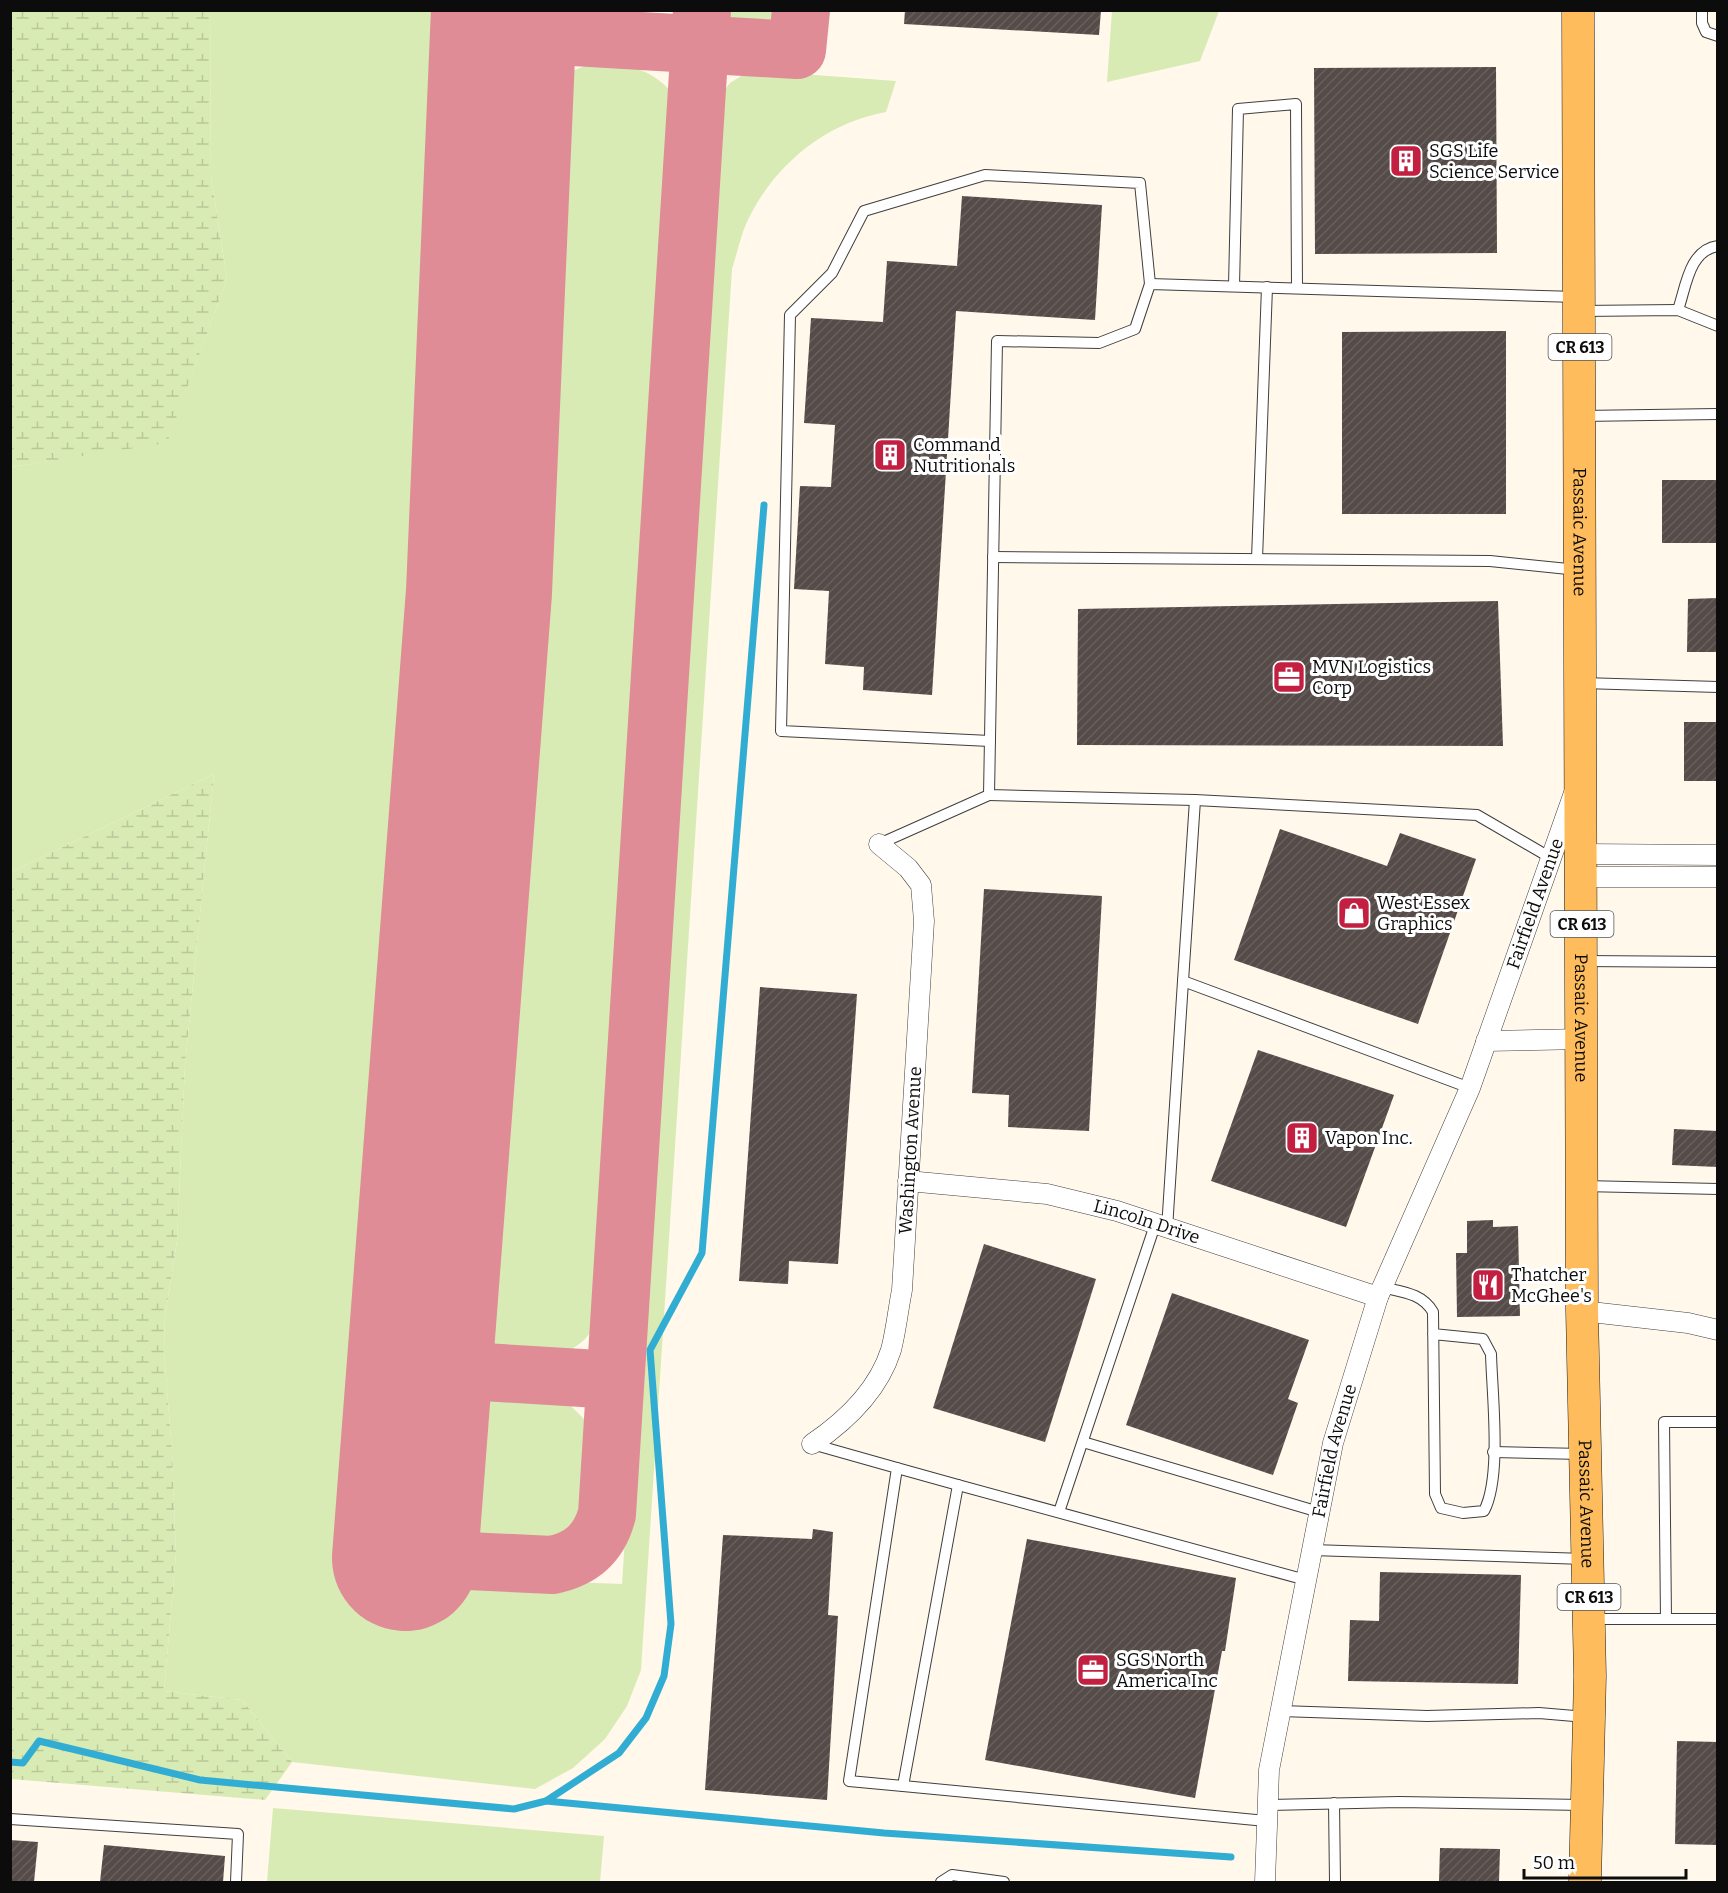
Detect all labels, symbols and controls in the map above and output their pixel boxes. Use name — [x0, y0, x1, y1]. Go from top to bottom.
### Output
place label: SGS Life Science Service — [1429, 140, 1559, 183]
building icon: SGS Life Science Service — [1388, 143, 1424, 179]
road number: CR 613 — [1548, 334, 1612, 360]
place label: Command Nutritionals — [913, 434, 1015, 477]
building icon: Command Nutritionals — [872, 437, 908, 473]
street label: Passaic Avenue — [1568, 468, 1591, 596]
place label: MVN Logistics Corp — [1312, 656, 1431, 699]
office icon: MVN Logistics Corp — [1271, 659, 1307, 695]
street label: Fairfield Avenue — [1502, 835, 1568, 972]
place label: West Essex Graphics — [1377, 892, 1470, 935]
shop icon: West Essex Graphics — [1336, 895, 1372, 931]
road number: CR 613 — [1550, 911, 1614, 937]
street label: Passaic Avenue — [1570, 954, 1592, 1082]
street label: Washington Avenue — [894, 1066, 926, 1235]
building icon: Vapon Inc. — [1284, 1120, 1320, 1156]
place label: Vapon Inc. — [1325, 1127, 1413, 1149]
street label: Lincoln Drive — [1091, 1195, 1203, 1249]
place label: Thatcher McGhee's — [1511, 1264, 1592, 1307]
restaurant icon: Thatcher McGhee's — [1470, 1267, 1506, 1303]
street label: Fairfield Avenue — [1308, 1381, 1362, 1520]
street label: Passaic Avenue — [1574, 1439, 1599, 1569]
road number: CR 613 — [1558, 1584, 1620, 1610]
place label: SGS North America Inc — [1116, 1649, 1218, 1692]
office icon: SGS North America Inc — [1075, 1652, 1111, 1688]
scale bar — [1524, 1842, 1686, 1880]
text: 50 m — [1533, 1852, 1575, 1874]

